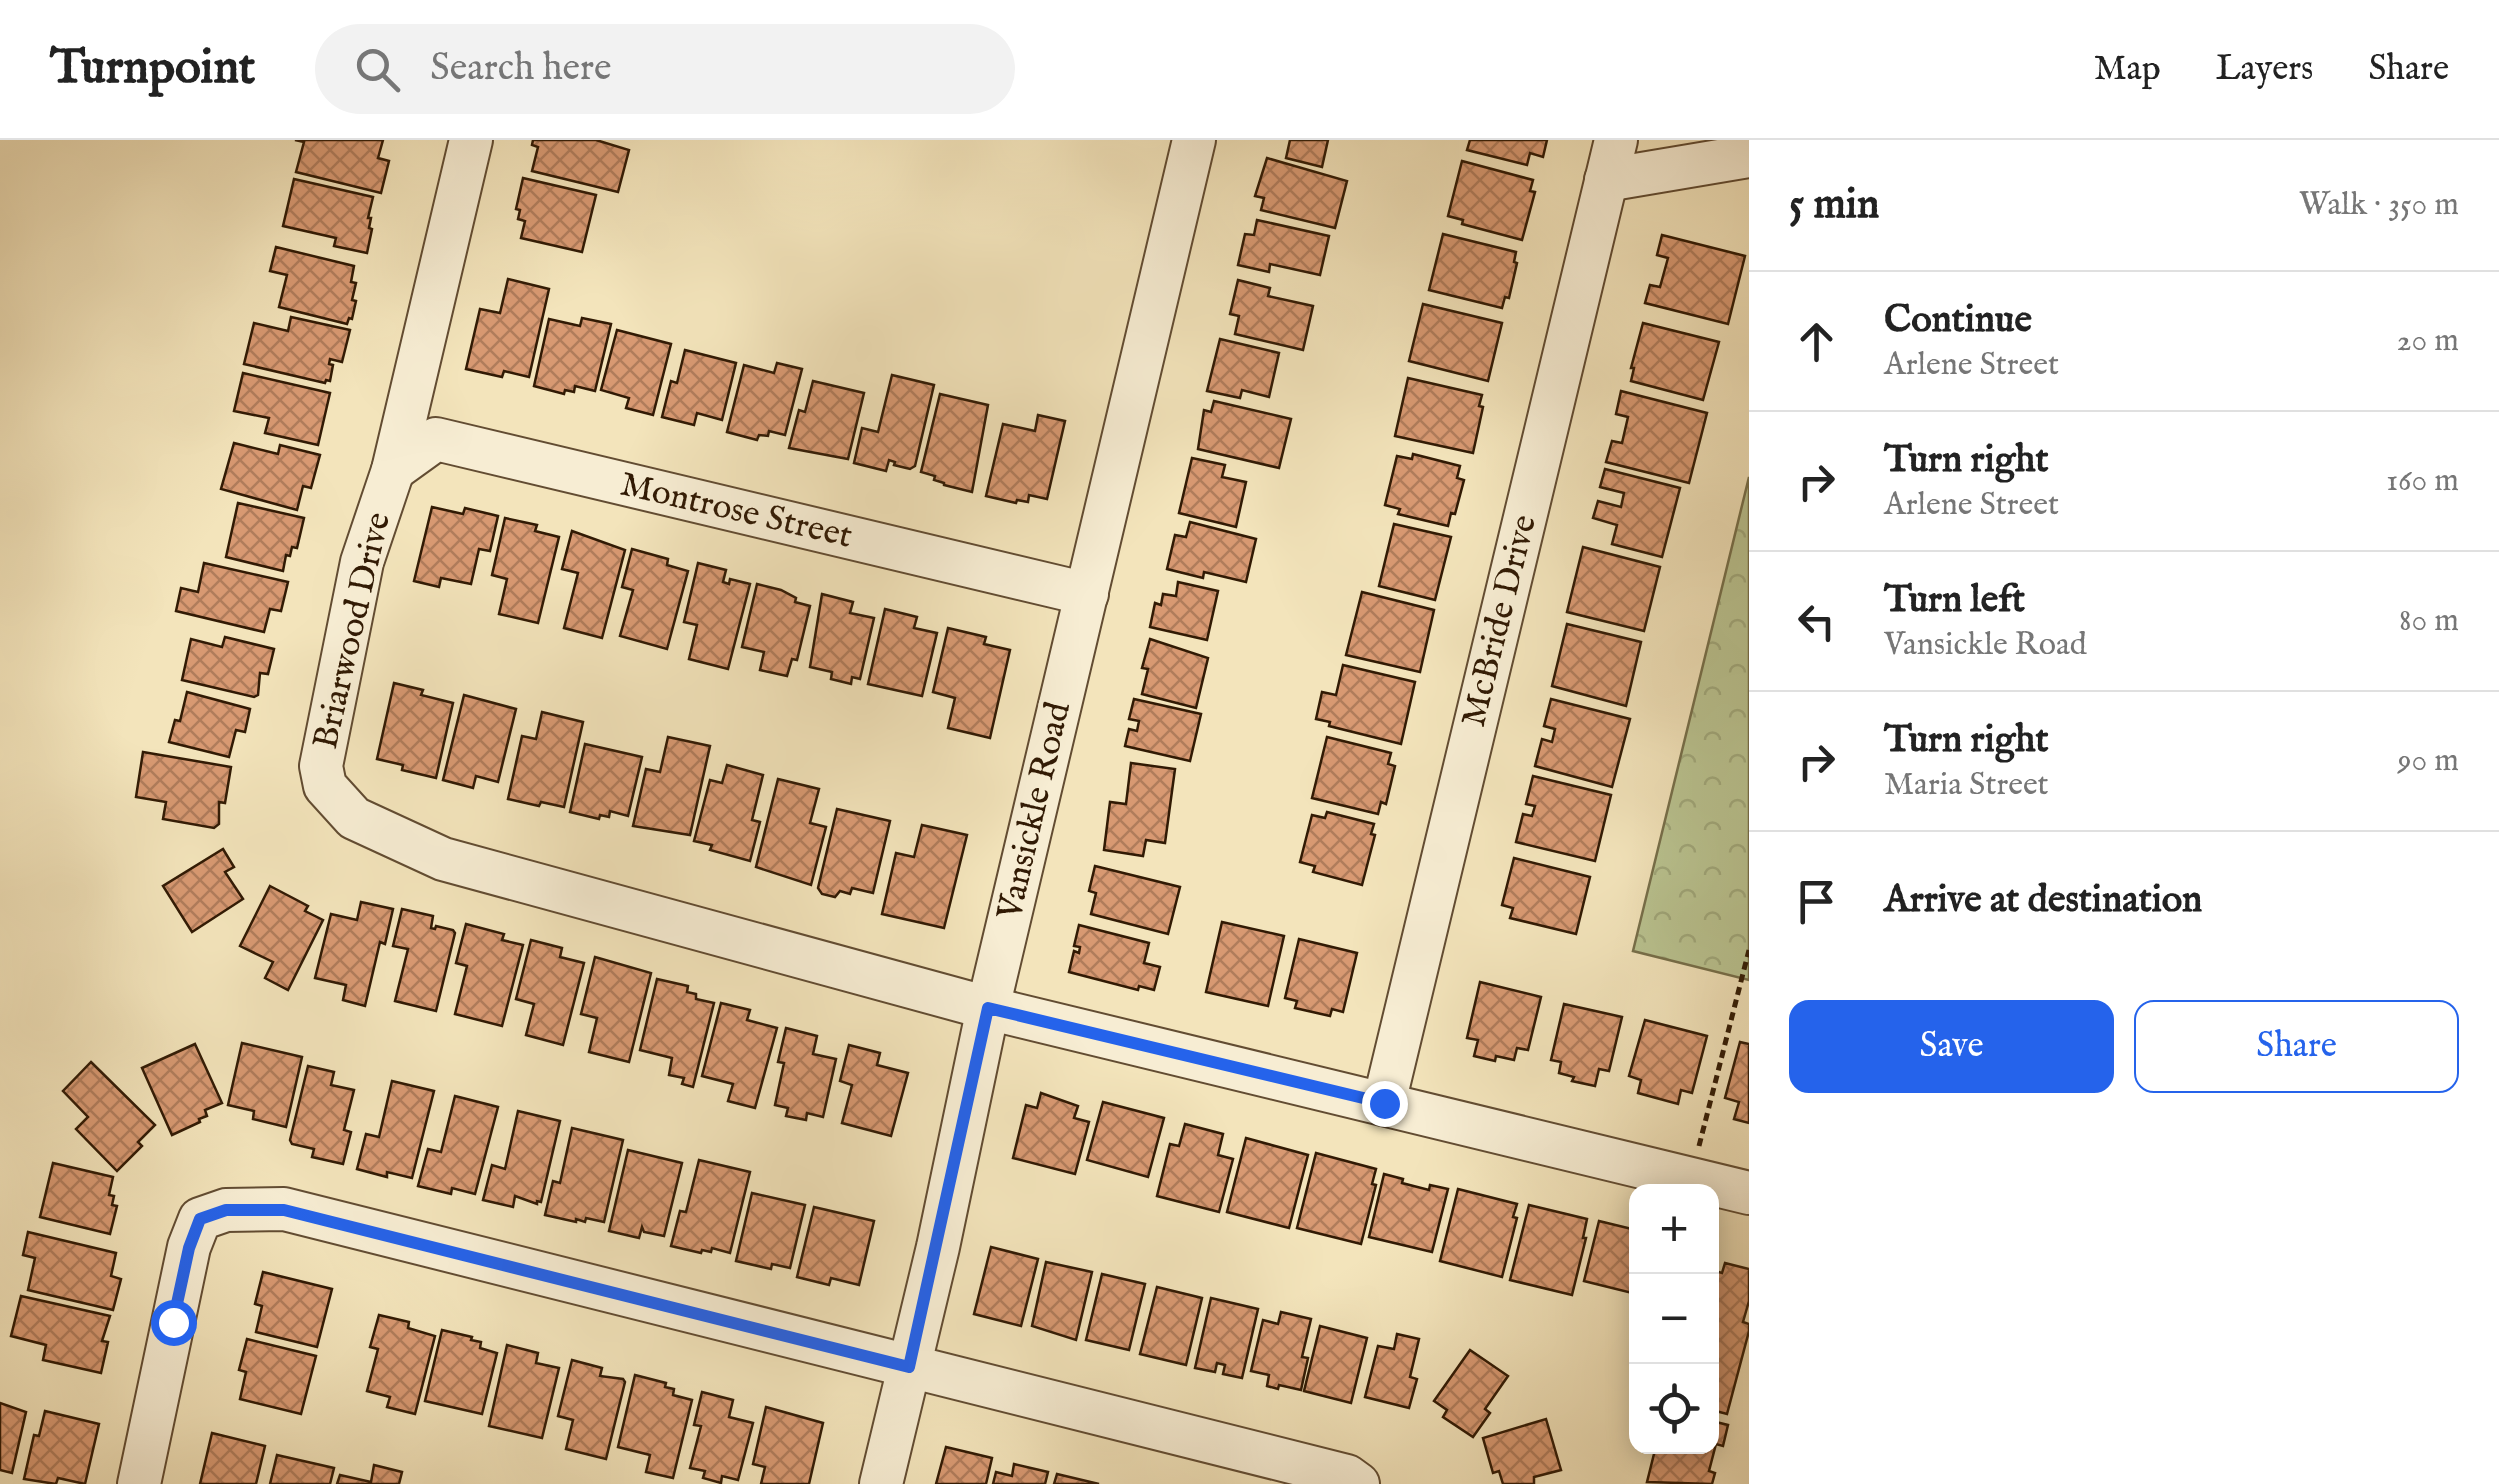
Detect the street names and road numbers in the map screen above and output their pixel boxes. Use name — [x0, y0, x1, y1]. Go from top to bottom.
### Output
street label: Montrose Street — [616, 462, 856, 560]
street label: Briarwood Drive — [304, 508, 402, 754]
street label: McBride Drive — [1452, 510, 1548, 732]
street label: Vansickle Road — [988, 697, 1082, 925]

